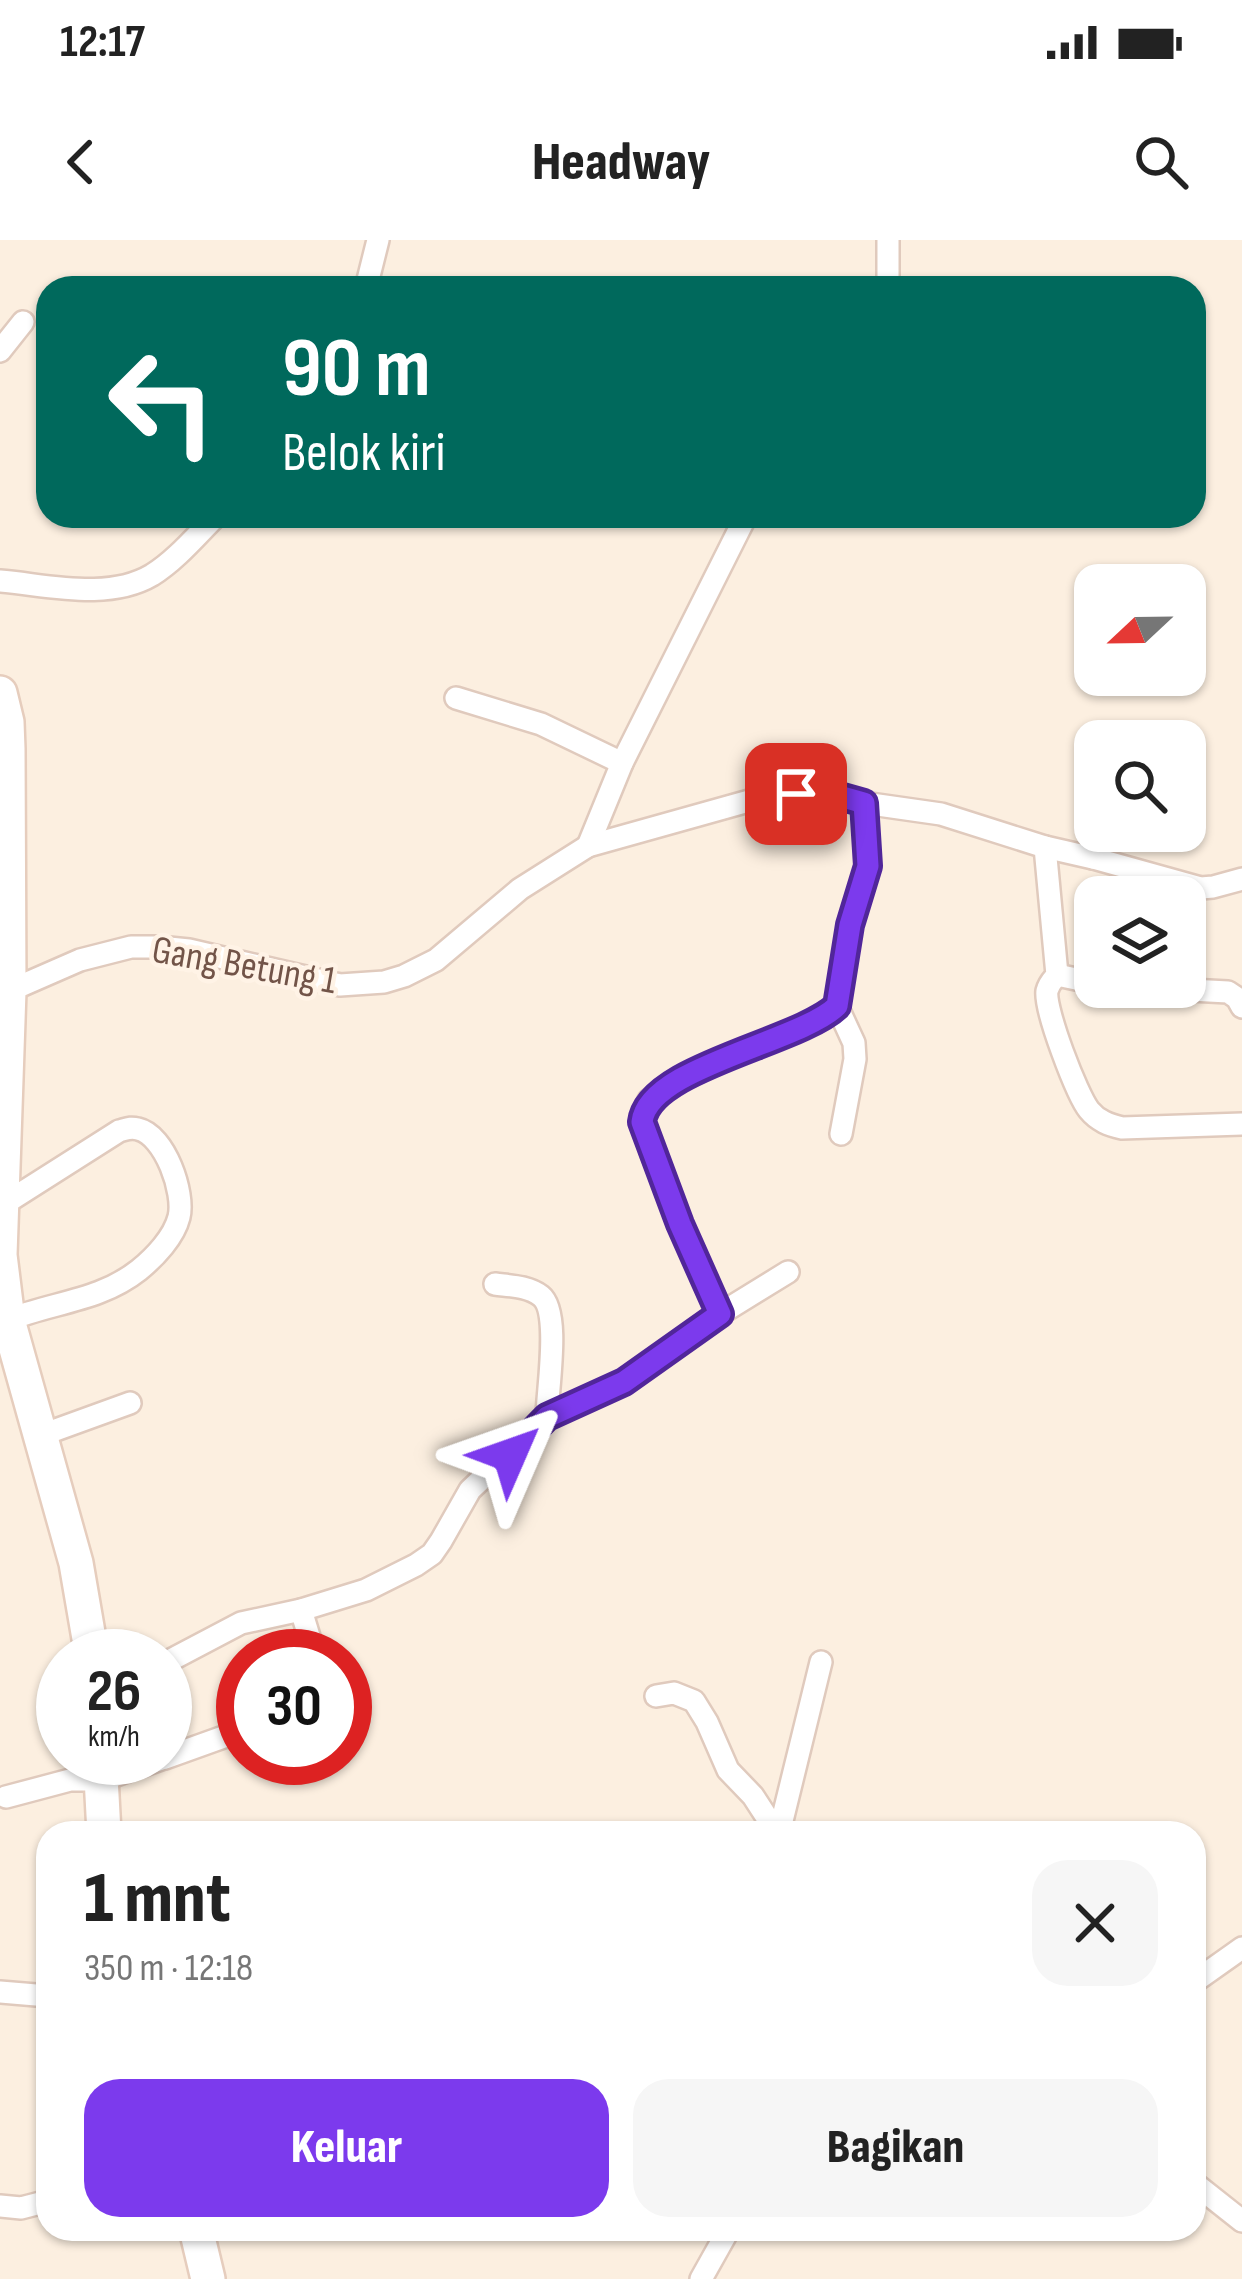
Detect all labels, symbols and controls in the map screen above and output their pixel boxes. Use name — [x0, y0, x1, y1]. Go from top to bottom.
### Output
text: 12:17 — [60, 15, 145, 70]
icon: back — [48, 129, 114, 195]
icon: search — [1128, 129, 1194, 195]
text: Headway — [532, 130, 710, 195]
text: 90 m — [282, 319, 431, 420]
icon: left — [84, 324, 240, 480]
text: Belok kiri — [282, 421, 446, 486]
north arrow — [1074, 564, 1206, 696]
map controls — [1074, 564, 1206, 1008]
button: search — [1074, 720, 1206, 852]
pin — [745, 743, 847, 845]
icon: arrive — [763, 761, 829, 827]
button: layers — [1074, 876, 1206, 1008]
street label: Gang Betung 1 — [148, 927, 340, 1005]
position arrow — [447, 1392, 573, 1518]
speed limit sign: 30 — [216, 1629, 372, 1785]
text: 26 — [87, 1656, 141, 1728]
text: km/h — [88, 1719, 140, 1755]
text: 1 mnt — [84, 1856, 231, 1943]
button: close — [1032, 1860, 1158, 1986]
text: 350 m · 12:18 — [84, 1945, 253, 1992]
button: Keluar — [84, 2079, 609, 2217]
button: Bagikan — [633, 2079, 1158, 2217]

